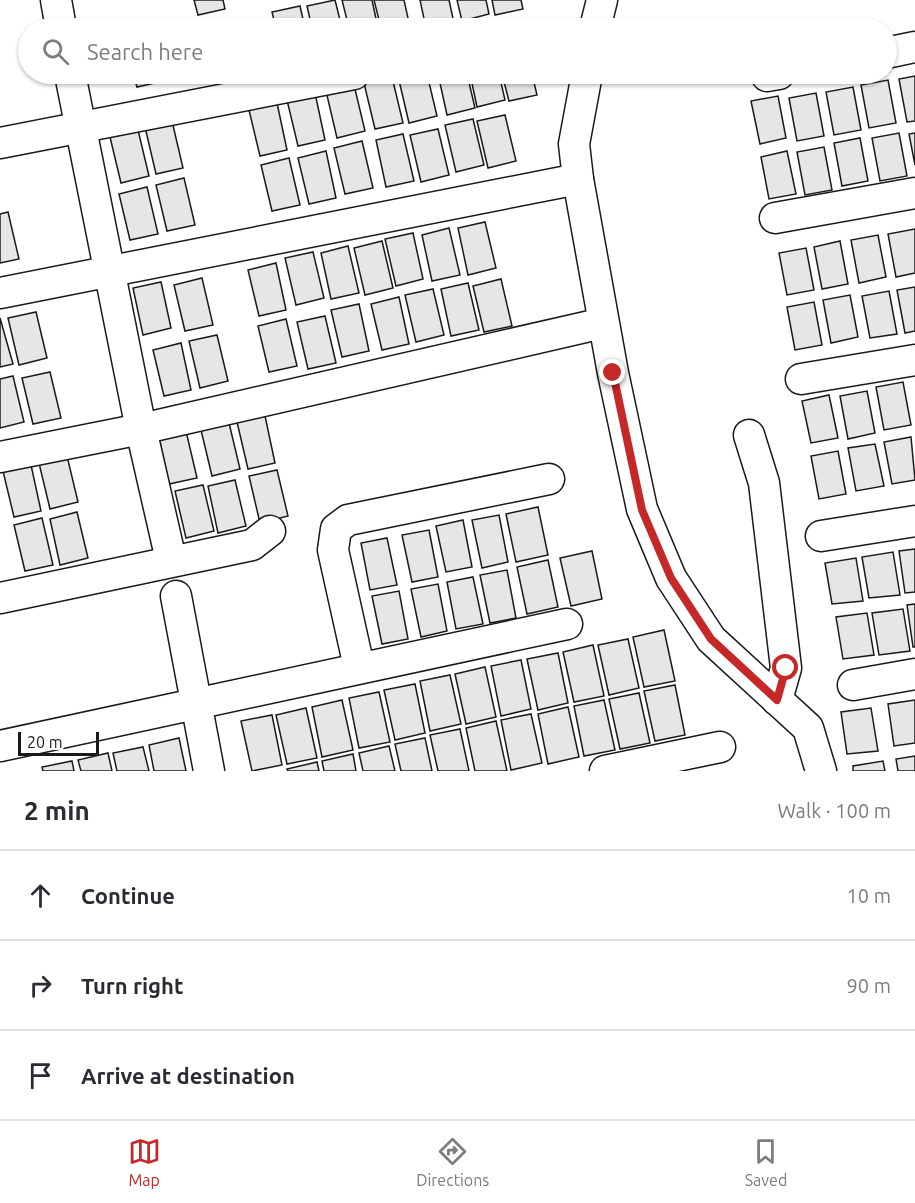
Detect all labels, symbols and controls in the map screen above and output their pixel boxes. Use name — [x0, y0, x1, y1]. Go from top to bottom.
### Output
search box — [18, 18, 897, 84]
icon: search — [39, 35, 72, 68]
text: Search here — [87, 39, 203, 64]
route end — [599, 359, 625, 385]
route start — [772, 654, 798, 680]
scale bar — [18, 729, 99, 756]
text: 20 m — [27, 733, 63, 751]
text: 2 min — [24, 796, 90, 825]
text: Walk · 100 m — [778, 799, 891, 822]
icon: ahead — [24, 879, 57, 912]
text: Continue — [81, 883, 175, 908]
text: 10 m — [847, 884, 891, 907]
icon: right — [24, 969, 57, 1002]
text: Turn right — [81, 973, 183, 998]
text: 90 m — [847, 974, 891, 997]
icon: arrive — [24, 1059, 57, 1092]
text: Arrive at destination — [81, 1063, 295, 1088]
tab: Map — [128, 1135, 161, 1189]
tab: Directions — [416, 1135, 489, 1189]
tab: Saved — [745, 1135, 787, 1189]

